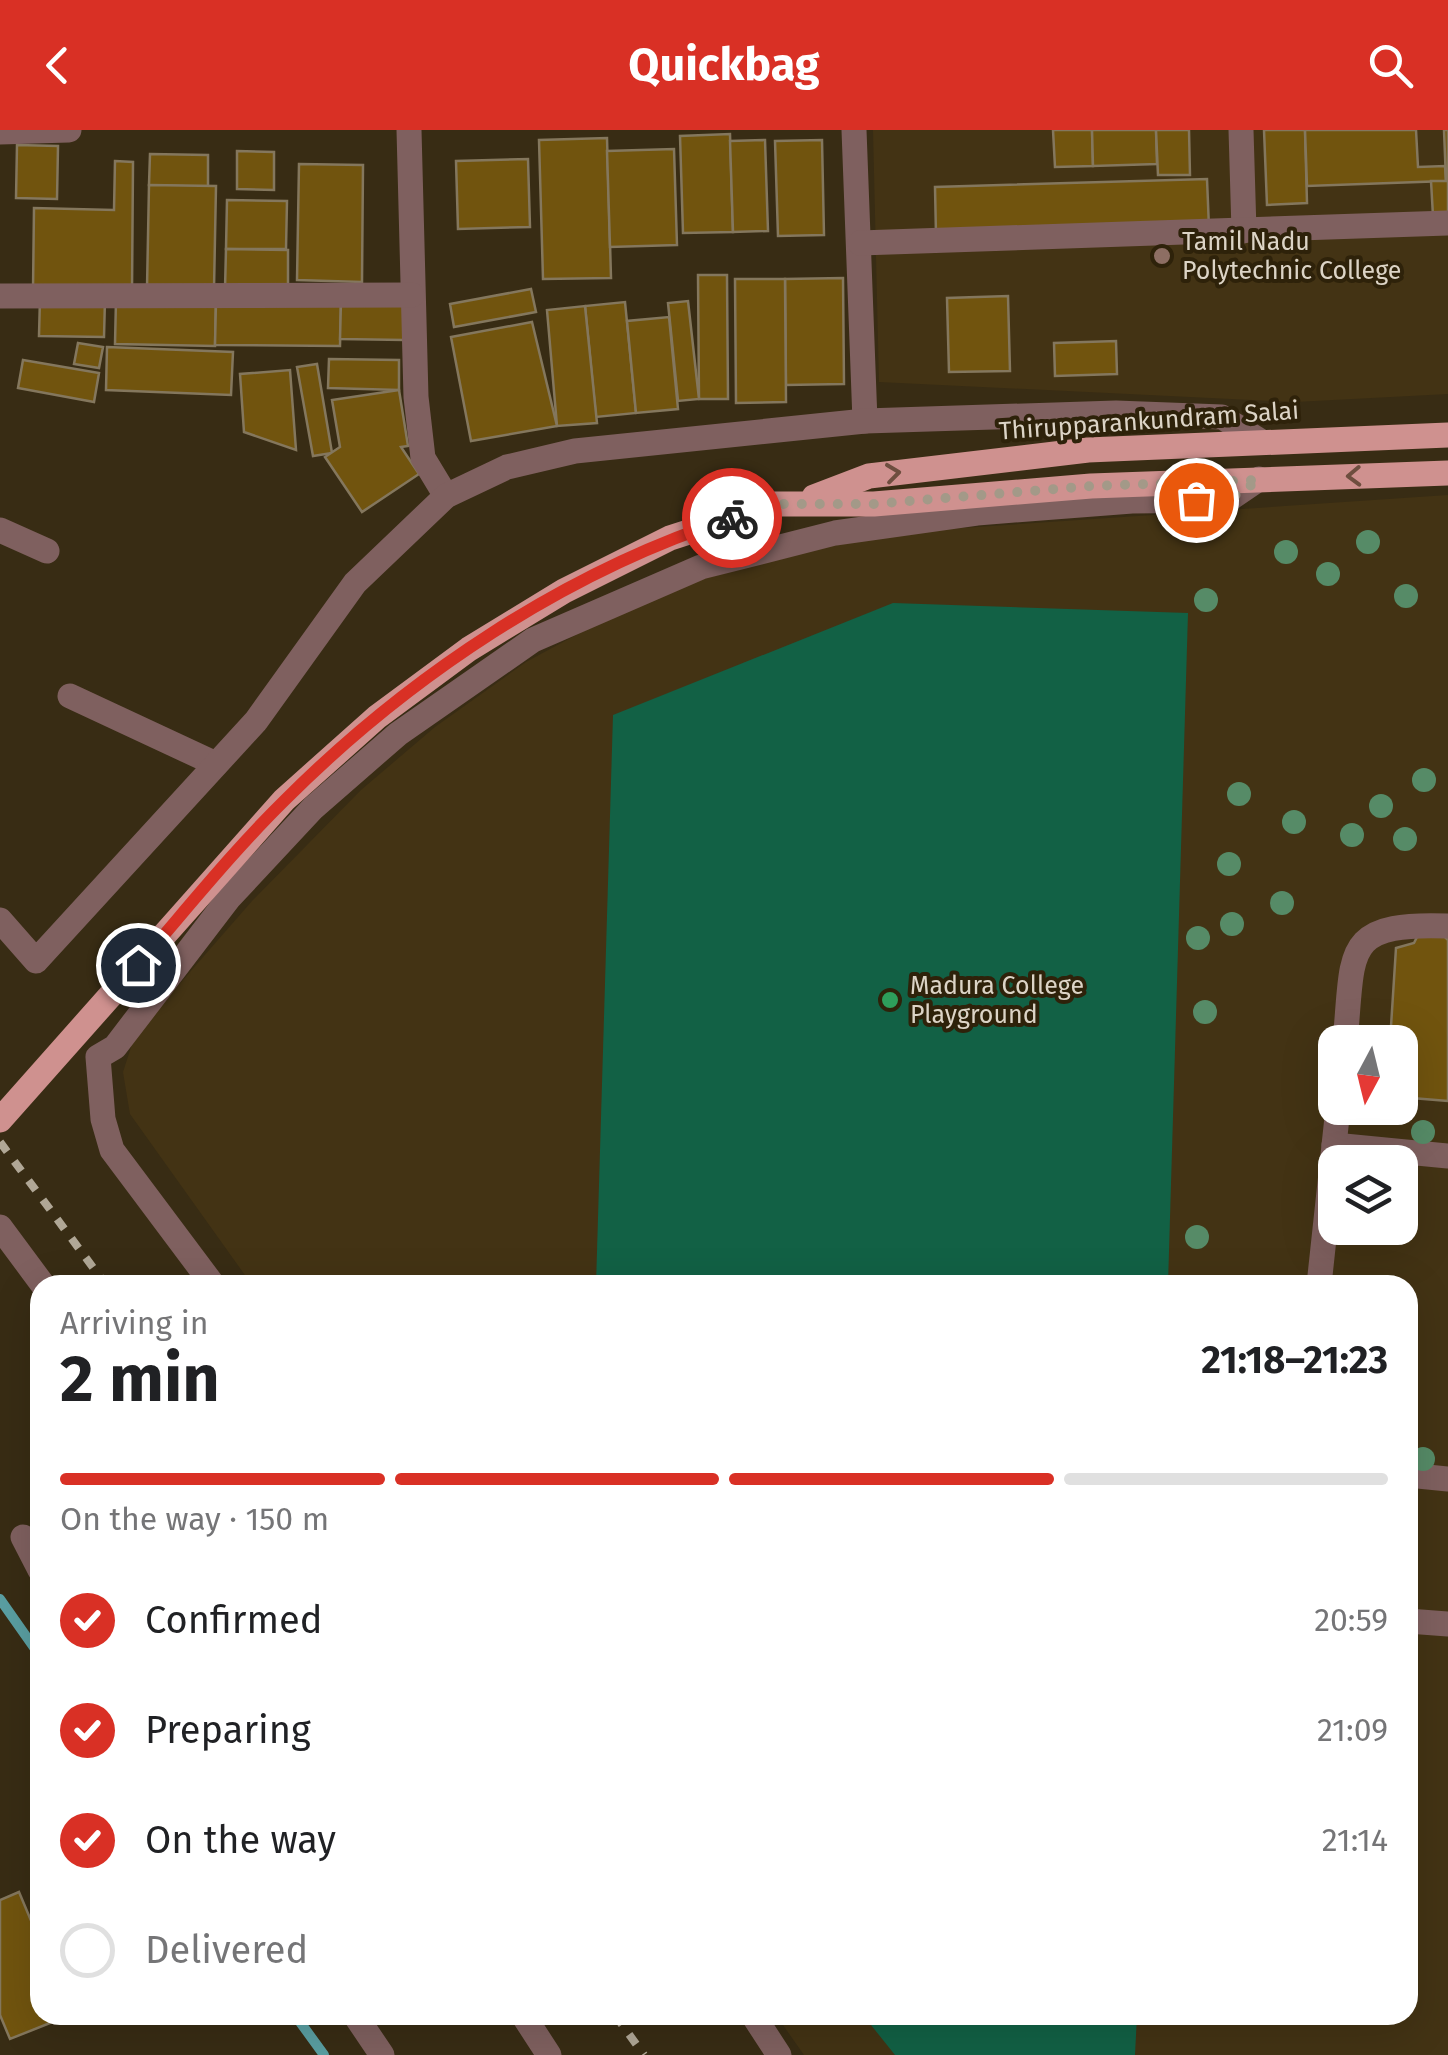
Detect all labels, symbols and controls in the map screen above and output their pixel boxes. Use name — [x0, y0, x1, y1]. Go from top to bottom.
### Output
icon: back — [30, 38, 85, 93]
text: Quickbag — [628, 38, 820, 92]
icon: search — [1363, 38, 1418, 93]
place label: Tamil Nadu Polytechnic College — [1182, 227, 1401, 286]
marker: Tamil Nadu Polytechnic College — [1151, 245, 1173, 267]
street label: Thirupparankundram Salai — [998, 396, 1300, 446]
pin — [1154, 458, 1239, 543]
one-way arrow — [885, 463, 901, 484]
one-way arrow — [1345, 465, 1361, 486]
courier — [682, 468, 782, 568]
icon: bag — [1169, 473, 1224, 528]
icon: bike — [705, 491, 760, 546]
pin — [96, 923, 181, 1008]
icon: home — [111, 938, 166, 993]
place label: Madura College Playground — [910, 971, 1084, 1030]
marker: Madura College Playground — [879, 989, 901, 1011]
north arrow — [1318, 1025, 1418, 1125]
map controls — [1318, 1025, 1418, 1245]
button: layers — [1318, 1145, 1418, 1245]
text: Arriving in — [60, 1304, 208, 1342]
text: 21:18–21:23 — [1201, 1337, 1388, 1383]
text: 2 min — [60, 1340, 220, 1418]
text: On the way · 150 m — [60, 1500, 329, 1538]
icon: check — [60, 1593, 115, 1648]
text: Confirmed — [145, 1597, 323, 1643]
text: 20:59 — [1314, 1601, 1388, 1639]
icon: check — [60, 1703, 115, 1758]
text: Preparing — [145, 1707, 311, 1753]
text: 21:09 — [1317, 1711, 1388, 1749]
icon: check — [60, 1813, 115, 1868]
text: On the way — [145, 1817, 336, 1863]
text: 21:14 — [1322, 1821, 1388, 1859]
text: Delivered — [145, 1927, 308, 1973]

